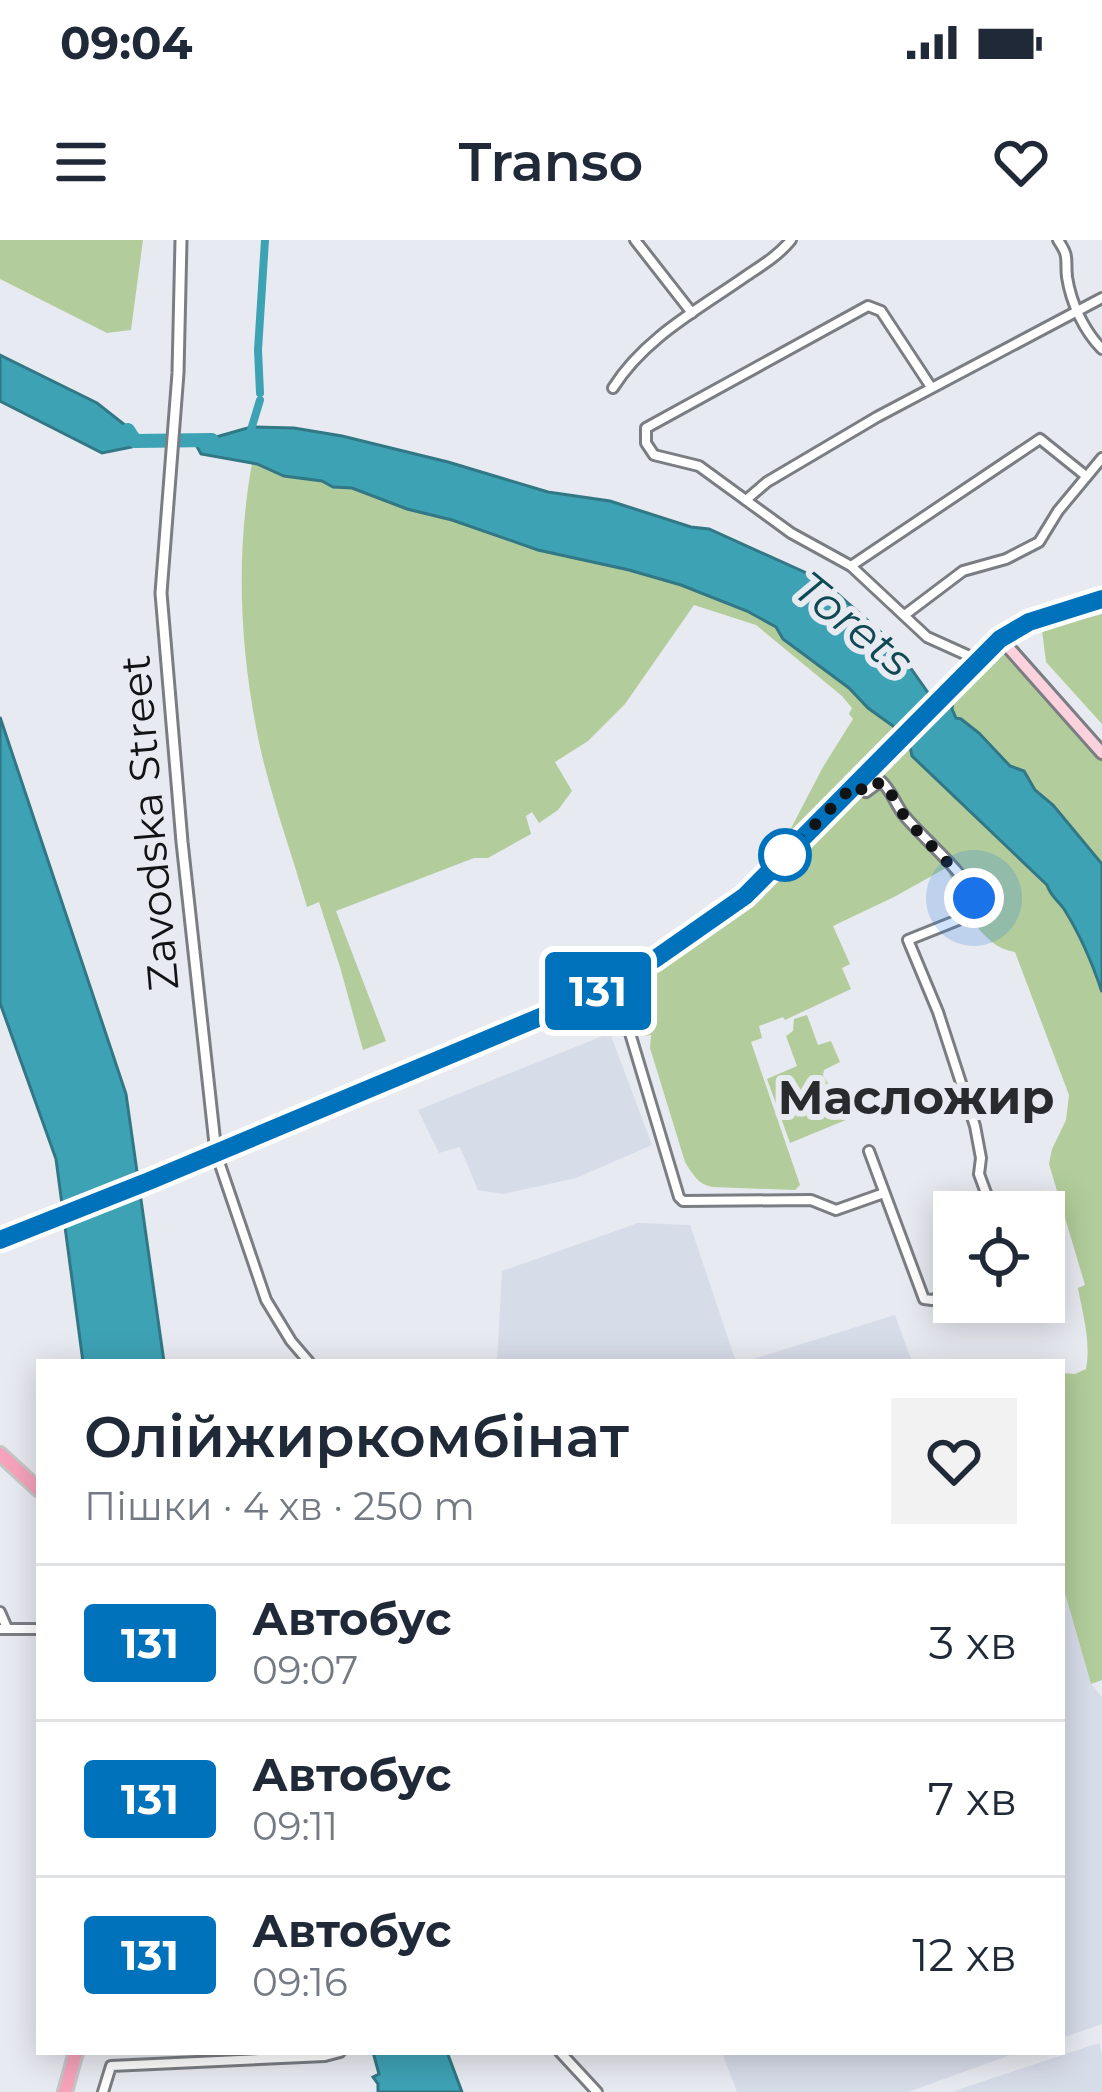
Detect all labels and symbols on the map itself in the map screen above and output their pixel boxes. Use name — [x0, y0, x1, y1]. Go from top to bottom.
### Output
water label: Torets — [784, 559, 925, 688]
street label: Zavodska Street — [108, 653, 190, 993]
unlabelled marker — [760, 830, 810, 880]
your location — [944, 868, 1004, 928]
line badge: 131 — [529, 952, 667, 1030]
district label: Масложир — [777, 1068, 1055, 1126]

